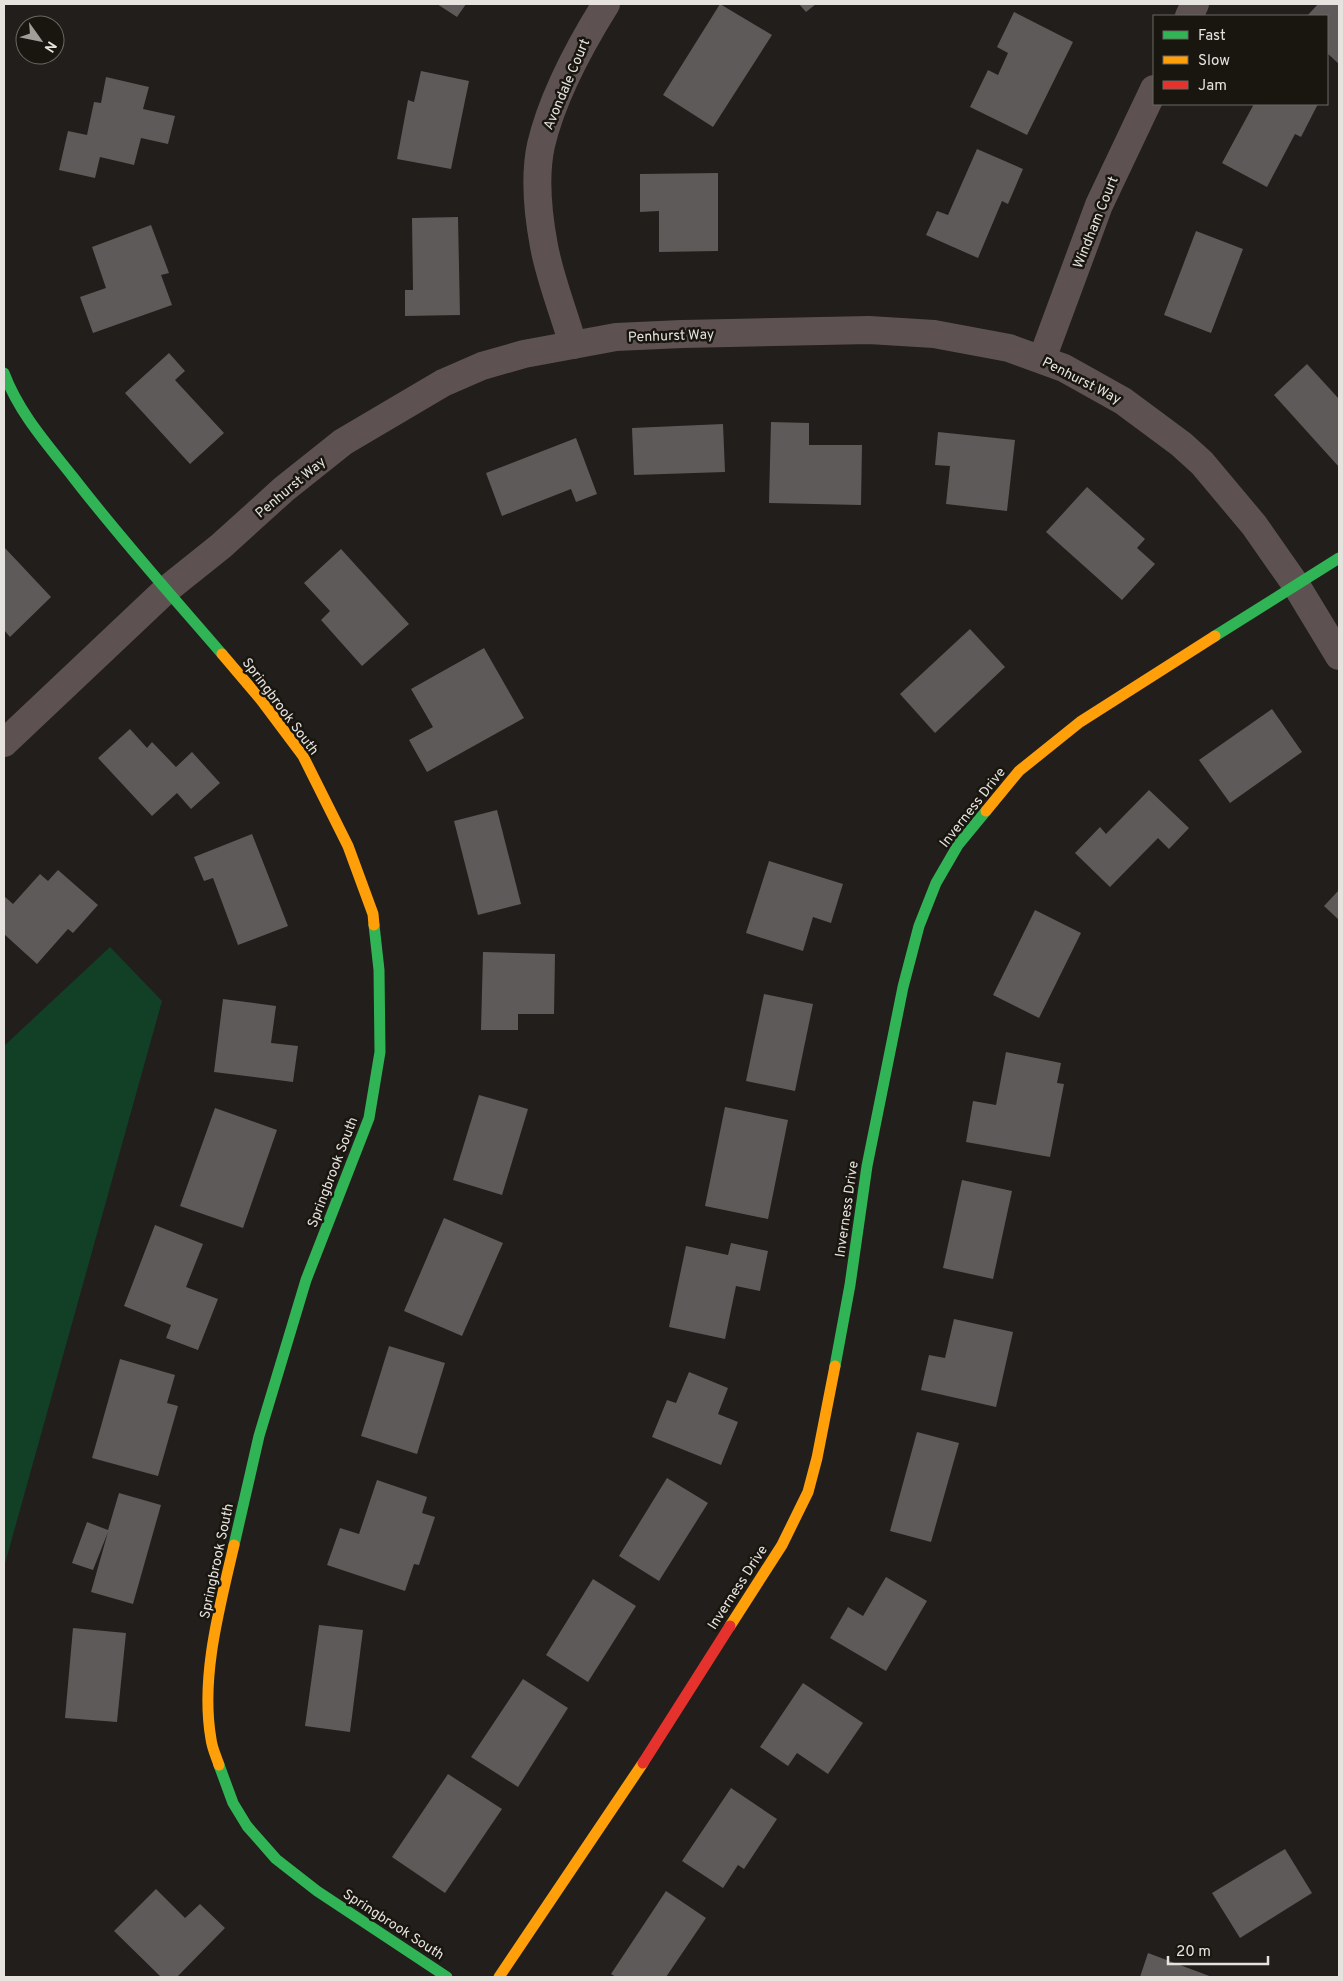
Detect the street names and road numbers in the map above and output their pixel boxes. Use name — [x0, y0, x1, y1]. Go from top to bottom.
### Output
street label: Avondale Court — [541, 36, 594, 133]
street label: Windham Court — [1070, 174, 1123, 271]
street label: Penhurst Way — [628, 326, 715, 347]
street label: Penhurst Way — [1039, 354, 1124, 409]
street label: Penhurst Way — [252, 454, 330, 522]
street label: Springbrook South — [238, 655, 322, 759]
street label: Inverness Drive — [937, 764, 1010, 851]
street label: Springbrook South — [304, 1115, 362, 1230]
street label: Inverness Drive — [832, 1160, 863, 1258]
street label: Springbrook South — [197, 1502, 238, 1620]
street label: Inverness Drive — [705, 1542, 772, 1633]
street label: Springbrook South — [339, 1886, 447, 1964]

